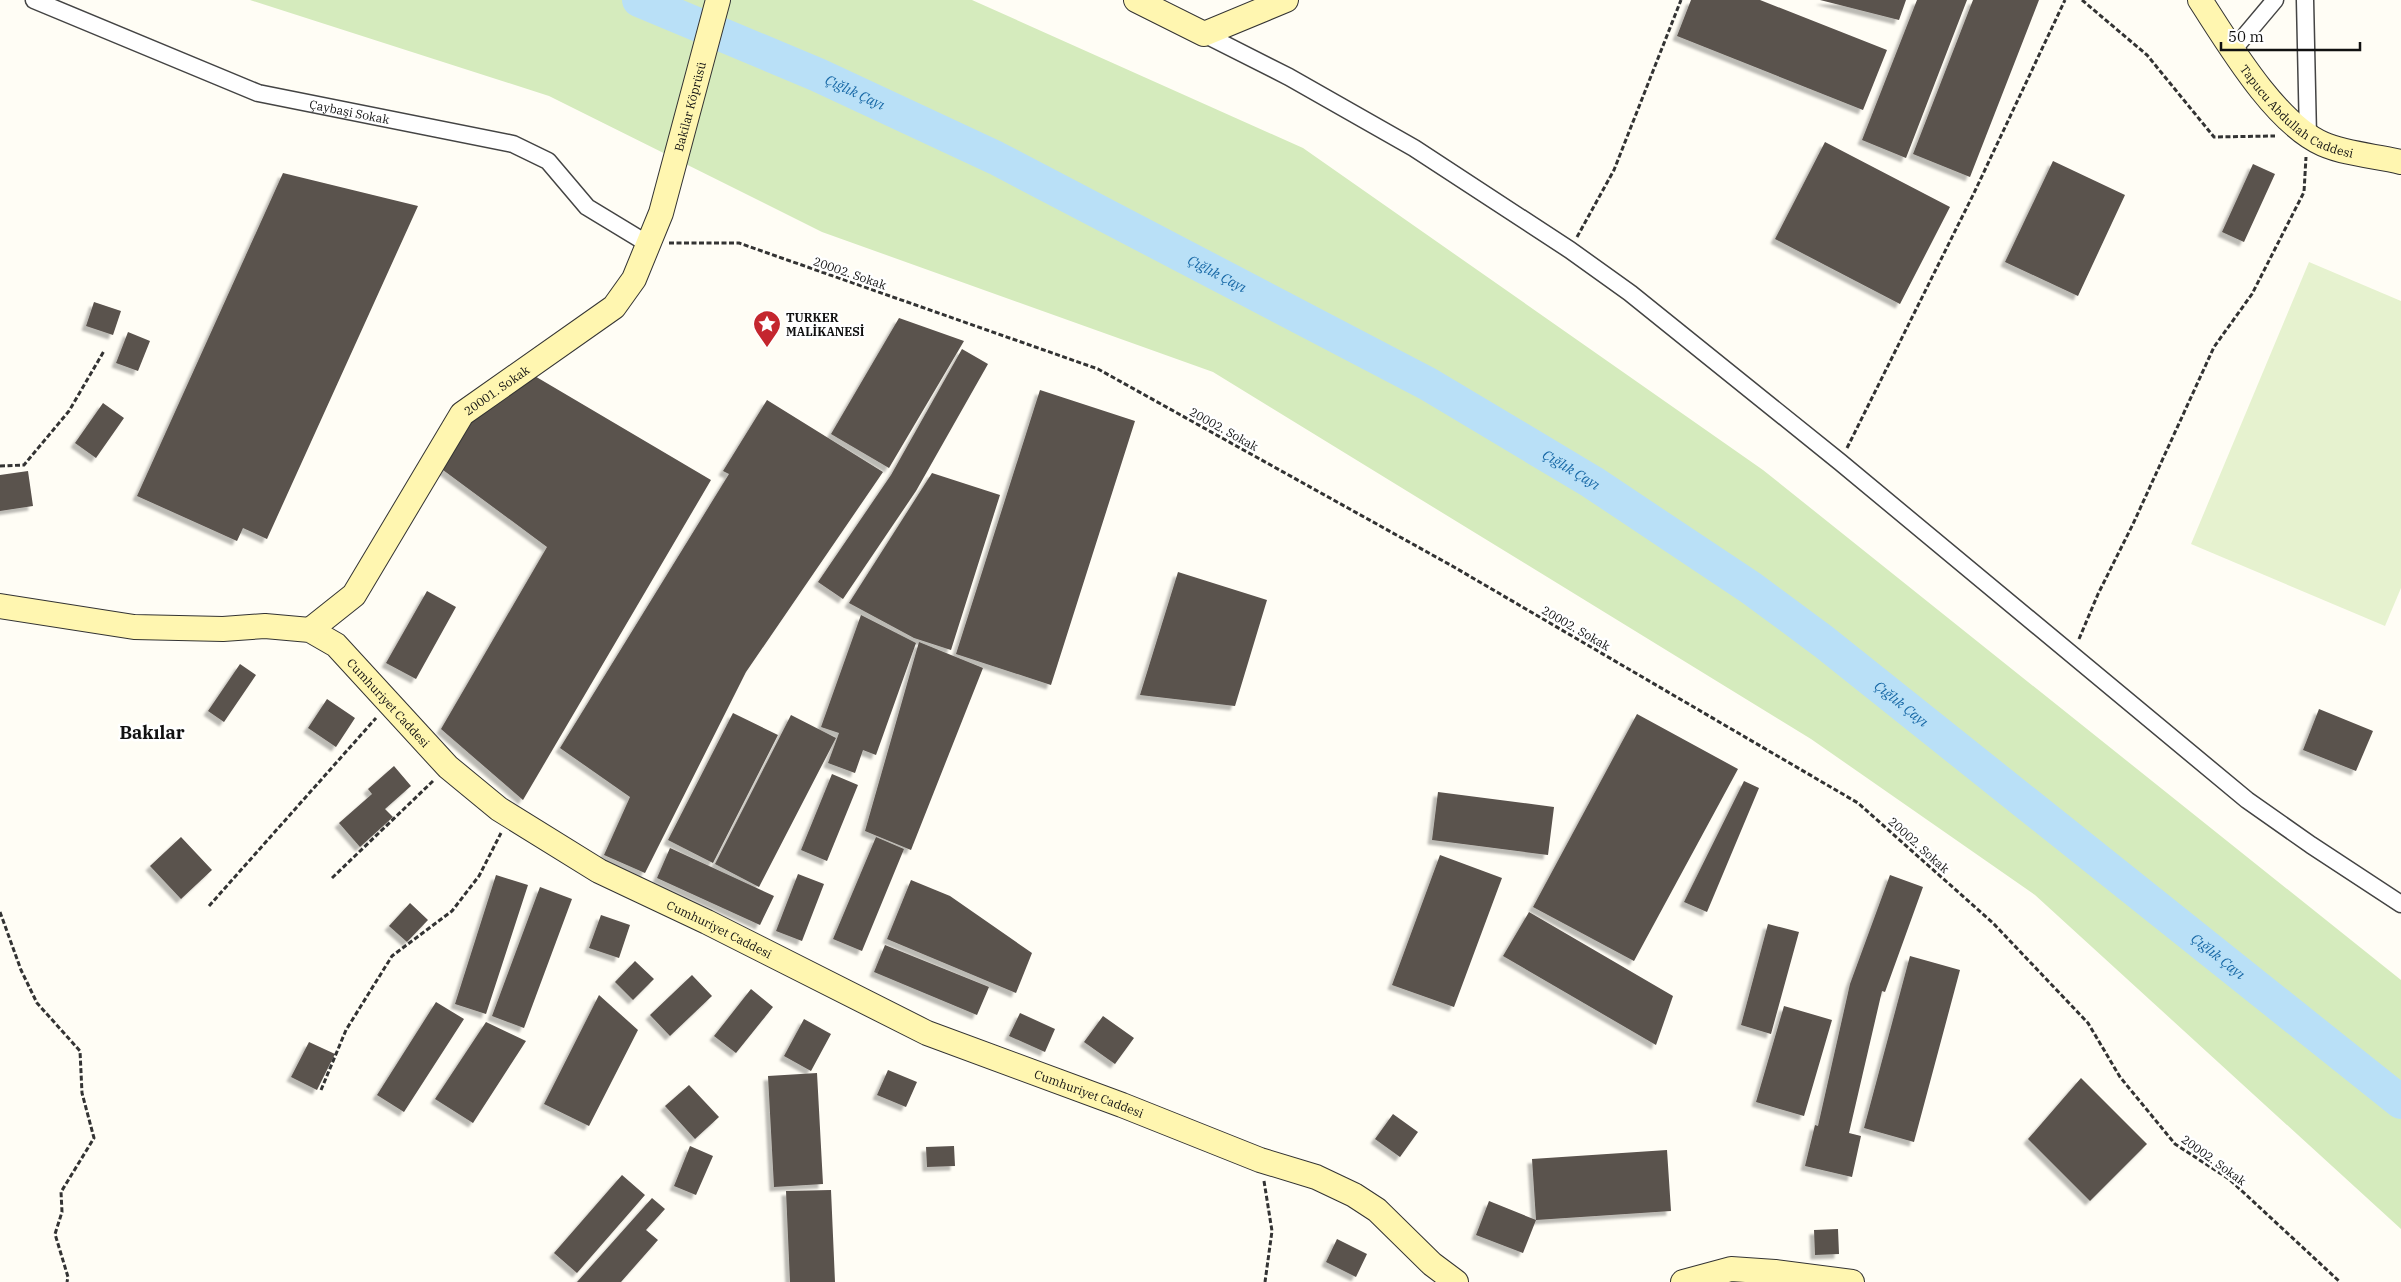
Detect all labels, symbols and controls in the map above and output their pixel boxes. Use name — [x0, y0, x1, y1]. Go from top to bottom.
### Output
scale bar — [2221, 20, 2360, 52]
text: 50 m — [2228, 27, 2264, 46]
street label: Bakilar Köprüsü — [670, 59, 709, 153]
street label: Tapucu Abdullah Caddesi — [2237, 61, 2355, 160]
water label: Çığlık Çayı — [822, 71, 889, 114]
street label: Çaybaşi Sokak — [308, 96, 391, 127]
water label: Çığlık Çayı — [1185, 251, 1250, 297]
street label: 20002. Sokak — [811, 253, 889, 293]
place icon: TURKER MALİKANESİ — [752, 309, 782, 348]
place label: TURKER MALİKANESİ — [786, 310, 865, 339]
street label: 20001. Sokak — [461, 362, 532, 418]
street label: 20002. Sokak — [1187, 404, 1261, 454]
water label: Çığlık Çayı — [1539, 446, 1604, 494]
street label: 20002. Sokak — [1539, 602, 1613, 654]
street label: Cumhuriyet Caddesi — [344, 655, 433, 750]
water label: Çığlık Çayı — [1871, 677, 1933, 731]
district label: Bakılar — [119, 721, 185, 744]
street label: 20002. Sokak — [1886, 814, 1952, 876]
street label: Cumhuriyet Caddesi — [665, 897, 775, 961]
water label: Çığlık Çayı — [2188, 929, 2249, 984]
street label: Cumhuriyet Caddesi — [1032, 1066, 1146, 1120]
street label: 20002. Sokak — [2179, 1131, 2249, 1189]

